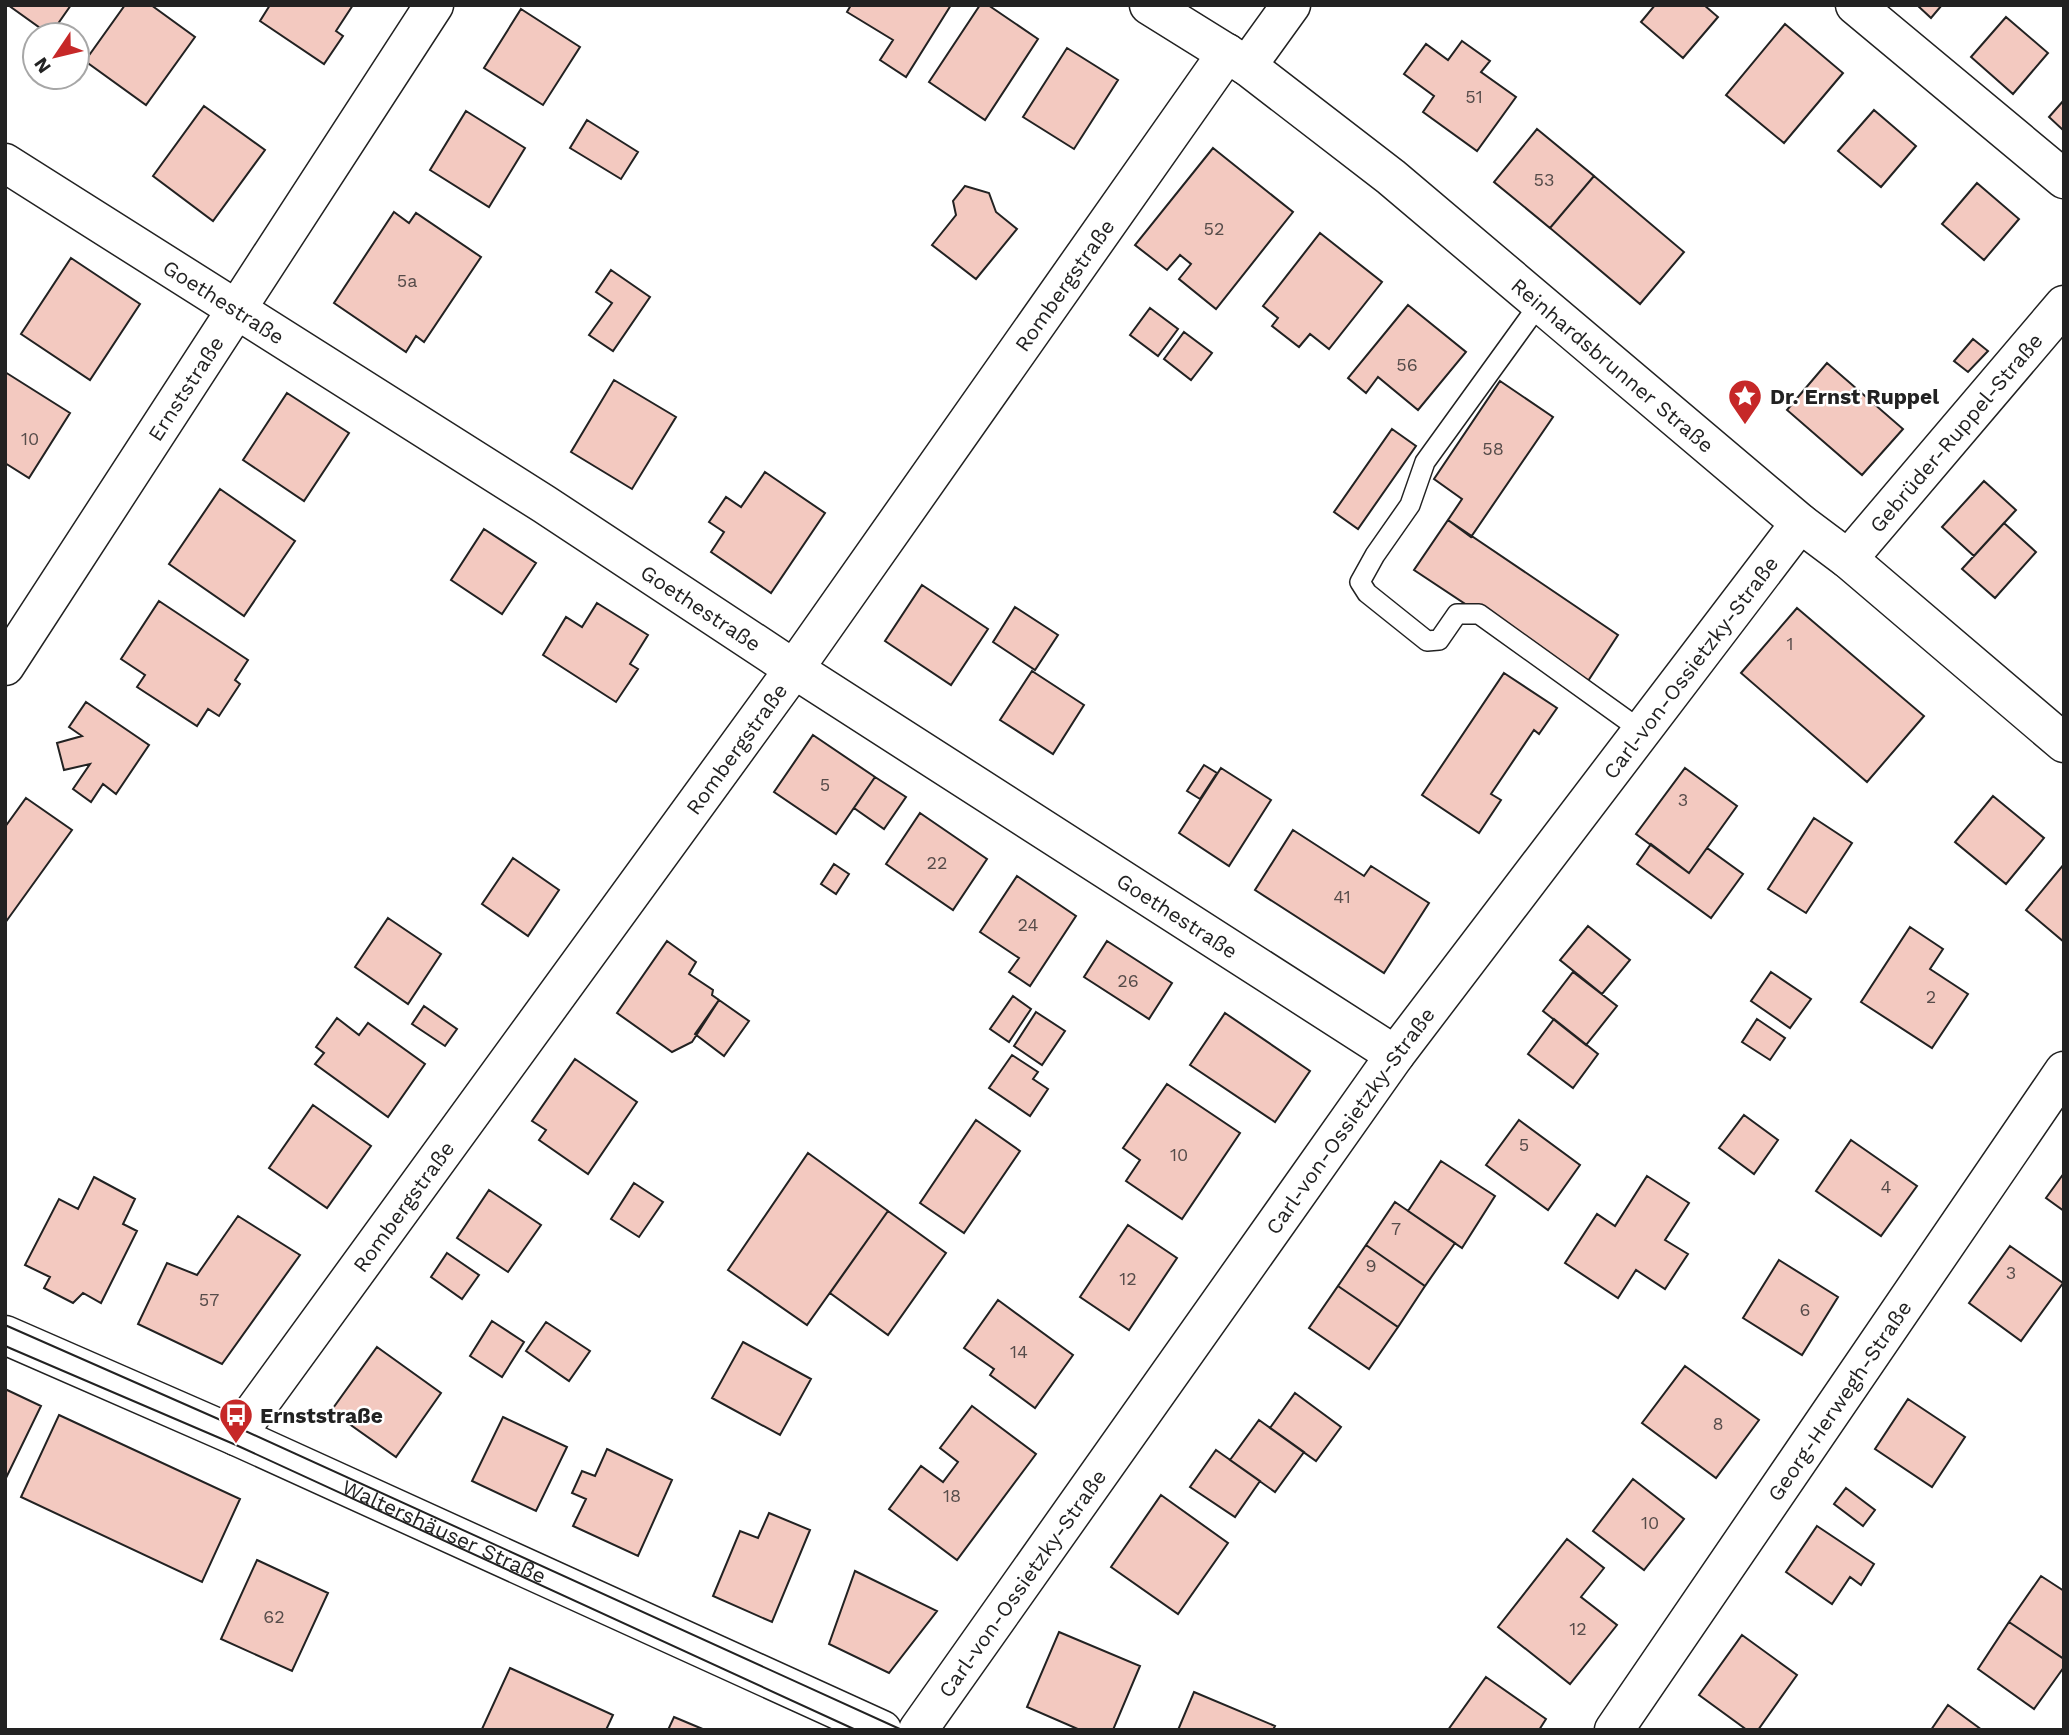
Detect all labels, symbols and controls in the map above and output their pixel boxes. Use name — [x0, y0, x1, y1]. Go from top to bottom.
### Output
north arrow — [21, 21, 91, 91]
text: N — [29, 53, 56, 78]
house number: 51 — [1465, 86, 1483, 107]
house number: 53 — [1534, 169, 1554, 190]
street label: Rombergstraße — [1009, 214, 1119, 356]
house number: 52 — [1204, 218, 1224, 239]
street label: Goethestraße — [159, 254, 289, 349]
house number: 5a — [397, 270, 417, 291]
street label: Reinhardsbrunner Straße — [1507, 272, 1719, 457]
street label: Gebrüder-Ruppel-Straße — [1864, 328, 2047, 537]
street label: Ernststraße — [142, 331, 228, 445]
house number: 56 — [1396, 354, 1418, 375]
place icon: Dr. Ernst Ruppel — [1726, 377, 1764, 426]
place label: Dr. Ernst Ruppel — [1770, 384, 1939, 409]
house number: 10 — [21, 428, 39, 449]
house number: 58 — [1482, 438, 1504, 459]
street label: Carl-von-Ossietzky-Straße — [1598, 551, 1783, 783]
street label: Goethestraße — [636, 559, 766, 656]
house number: 1 — [1786, 633, 1794, 654]
street label: Rombergstraße — [680, 678, 792, 819]
house number: 5 — [820, 774, 830, 795]
house number: 3 — [1678, 789, 1688, 810]
house number: 22 — [927, 852, 948, 873]
street label: Goethestraße — [1112, 867, 1243, 963]
house number: 41 — [1333, 886, 1351, 907]
house number: 24 — [1018, 914, 1038, 935]
house number: 26 — [1117, 970, 1139, 991]
house number: 2 — [1926, 986, 1936, 1007]
street label: Carl-von-Ossietzky-Straße — [1260, 1002, 1440, 1239]
house number: 5 — [1519, 1134, 1529, 1155]
street label: Rombergstraße — [347, 1136, 459, 1277]
house number: 10 — [1170, 1144, 1188, 1165]
house number: 4 — [1881, 1176, 1892, 1197]
house number: 7 — [1391, 1218, 1401, 1239]
house number: 9 — [1365, 1255, 1377, 1276]
house number: 3 — [2006, 1262, 2016, 1283]
house number: 12 — [1119, 1268, 1137, 1289]
house number: 57 — [199, 1289, 219, 1310]
street label: Georg-Herwegh-Straße — [1762, 1296, 1916, 1505]
house number: 6 — [1800, 1299, 1810, 1320]
house number: 14 — [1010, 1341, 1028, 1362]
bus stop icon: Ernststraße — [217, 1396, 255, 1445]
place label: Ernststraße — [260, 1403, 383, 1428]
house number: 8 — [1712, 1413, 1724, 1434]
street label: Carl-von-Ossietzky-Straße — [933, 1464, 1111, 1702]
street label: Waltershäuser Straße — [338, 1474, 550, 1588]
house number: 18 — [943, 1485, 961, 1506]
house number: 10 — [1641, 1512, 1659, 1533]
house number: 62 — [263, 1606, 285, 1627]
house number: 12 — [1569, 1618, 1587, 1639]

